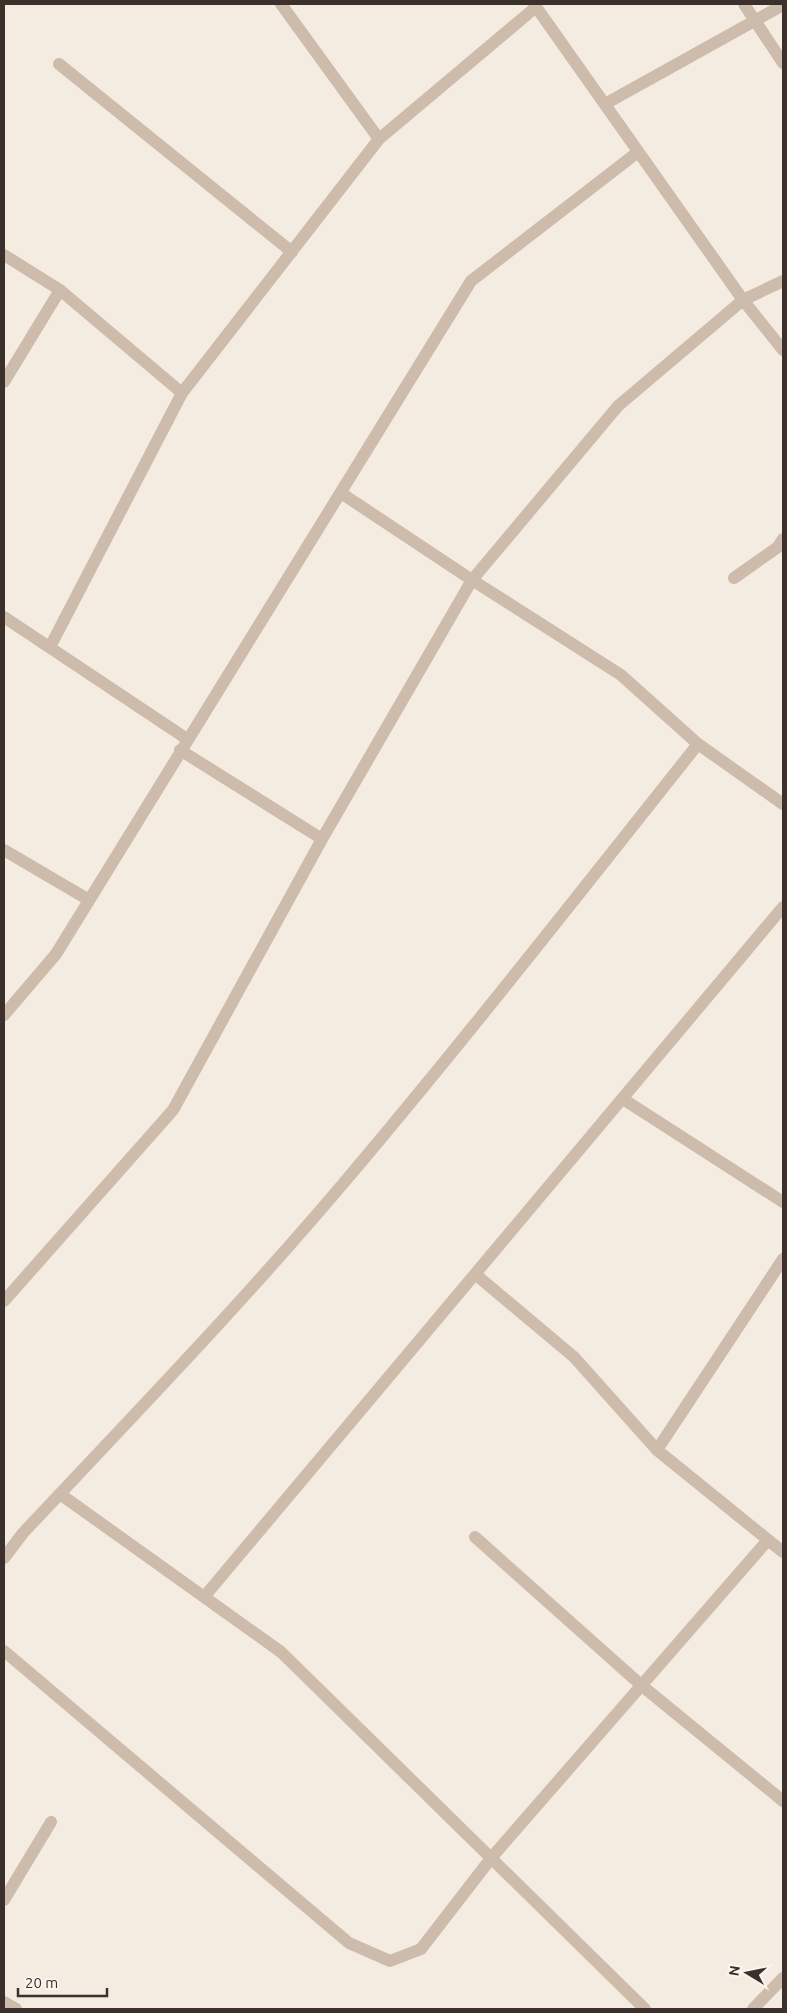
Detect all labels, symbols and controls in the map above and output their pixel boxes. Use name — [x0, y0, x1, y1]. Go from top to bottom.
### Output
north arrow — [722, 1948, 772, 1998]
text: N — [725, 1964, 743, 1977]
scale bar — [18, 1966, 106, 1998]
text: 20 m — [25, 1974, 58, 1991]

